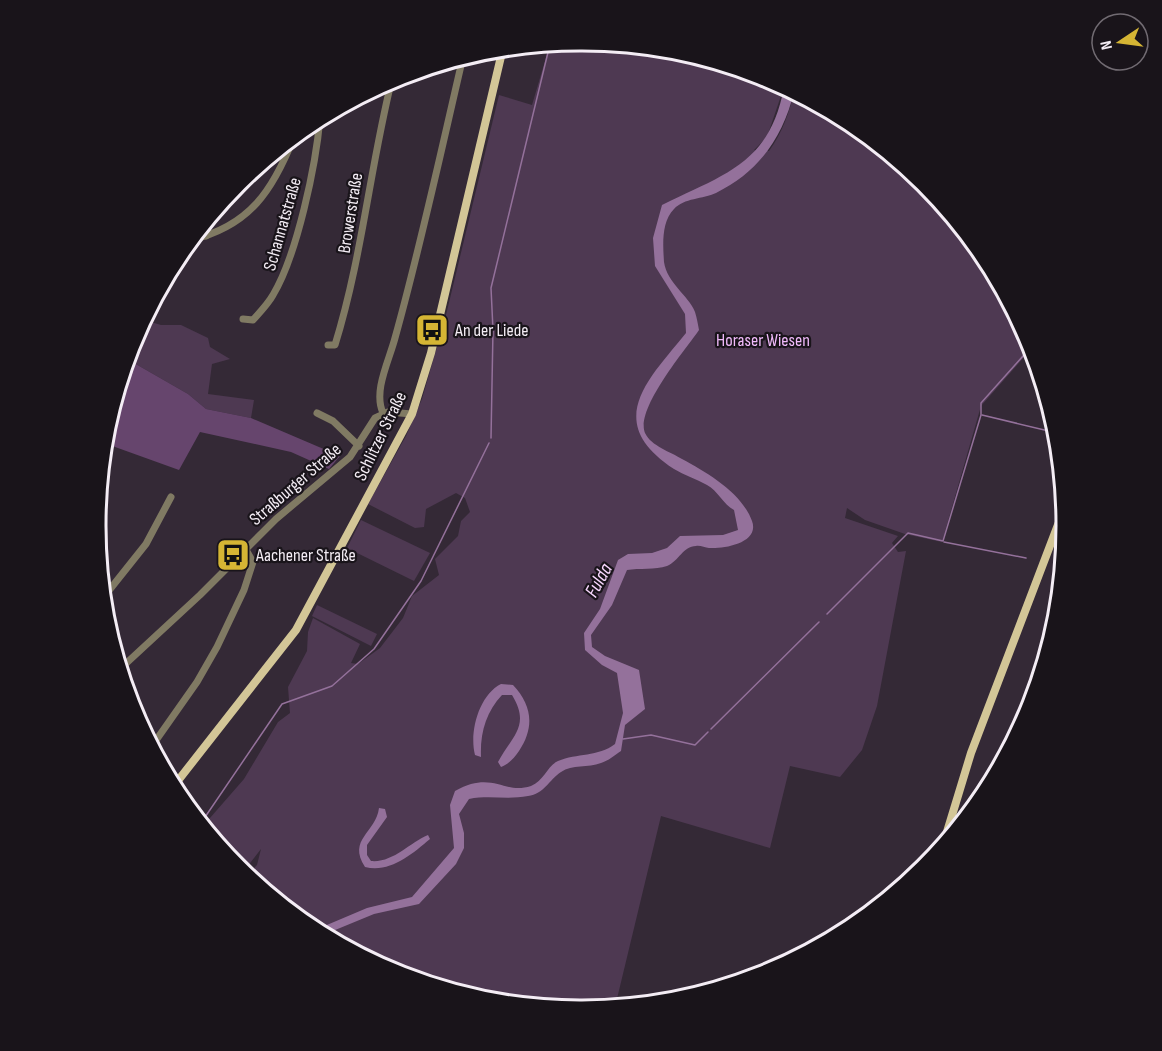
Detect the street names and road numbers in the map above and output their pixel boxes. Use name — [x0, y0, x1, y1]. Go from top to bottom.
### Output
street label: Browerstraße — [334, 171, 367, 255]
street label: Schannatstraße — [259, 175, 306, 273]
street label: Schlitzer Straße — [350, 388, 411, 484]
street label: Straßburger Straße — [245, 439, 345, 530]

